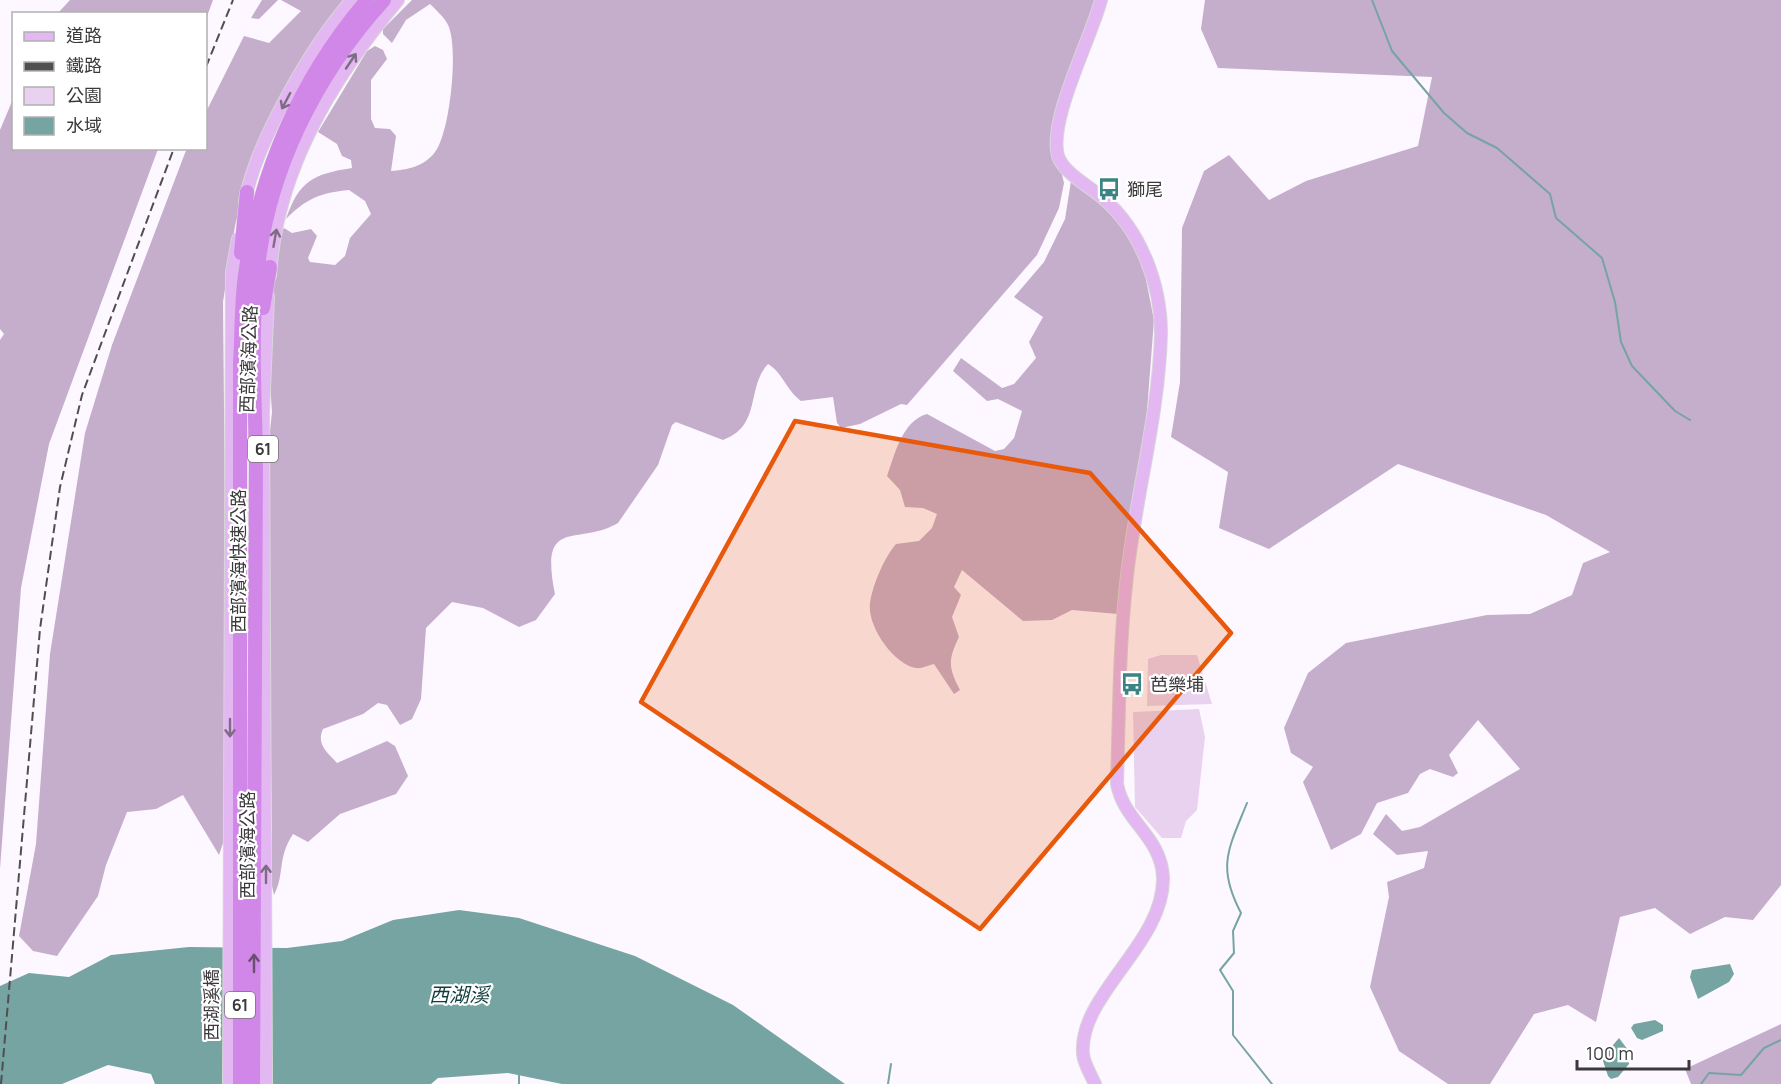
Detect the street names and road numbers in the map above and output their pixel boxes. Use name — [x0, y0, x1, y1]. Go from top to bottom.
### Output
street label: 西部濱海公路 — [234, 305, 262, 413]
road number: 61 — [248, 436, 278, 462]
street label: 西部濱海快速公路 — [226, 489, 250, 633]
street label: 西部濱海公路 — [235, 791, 259, 899]
street label: 西湖溪橋 — [199, 969, 223, 1041]
road number: 61 — [225, 992, 255, 1018]

